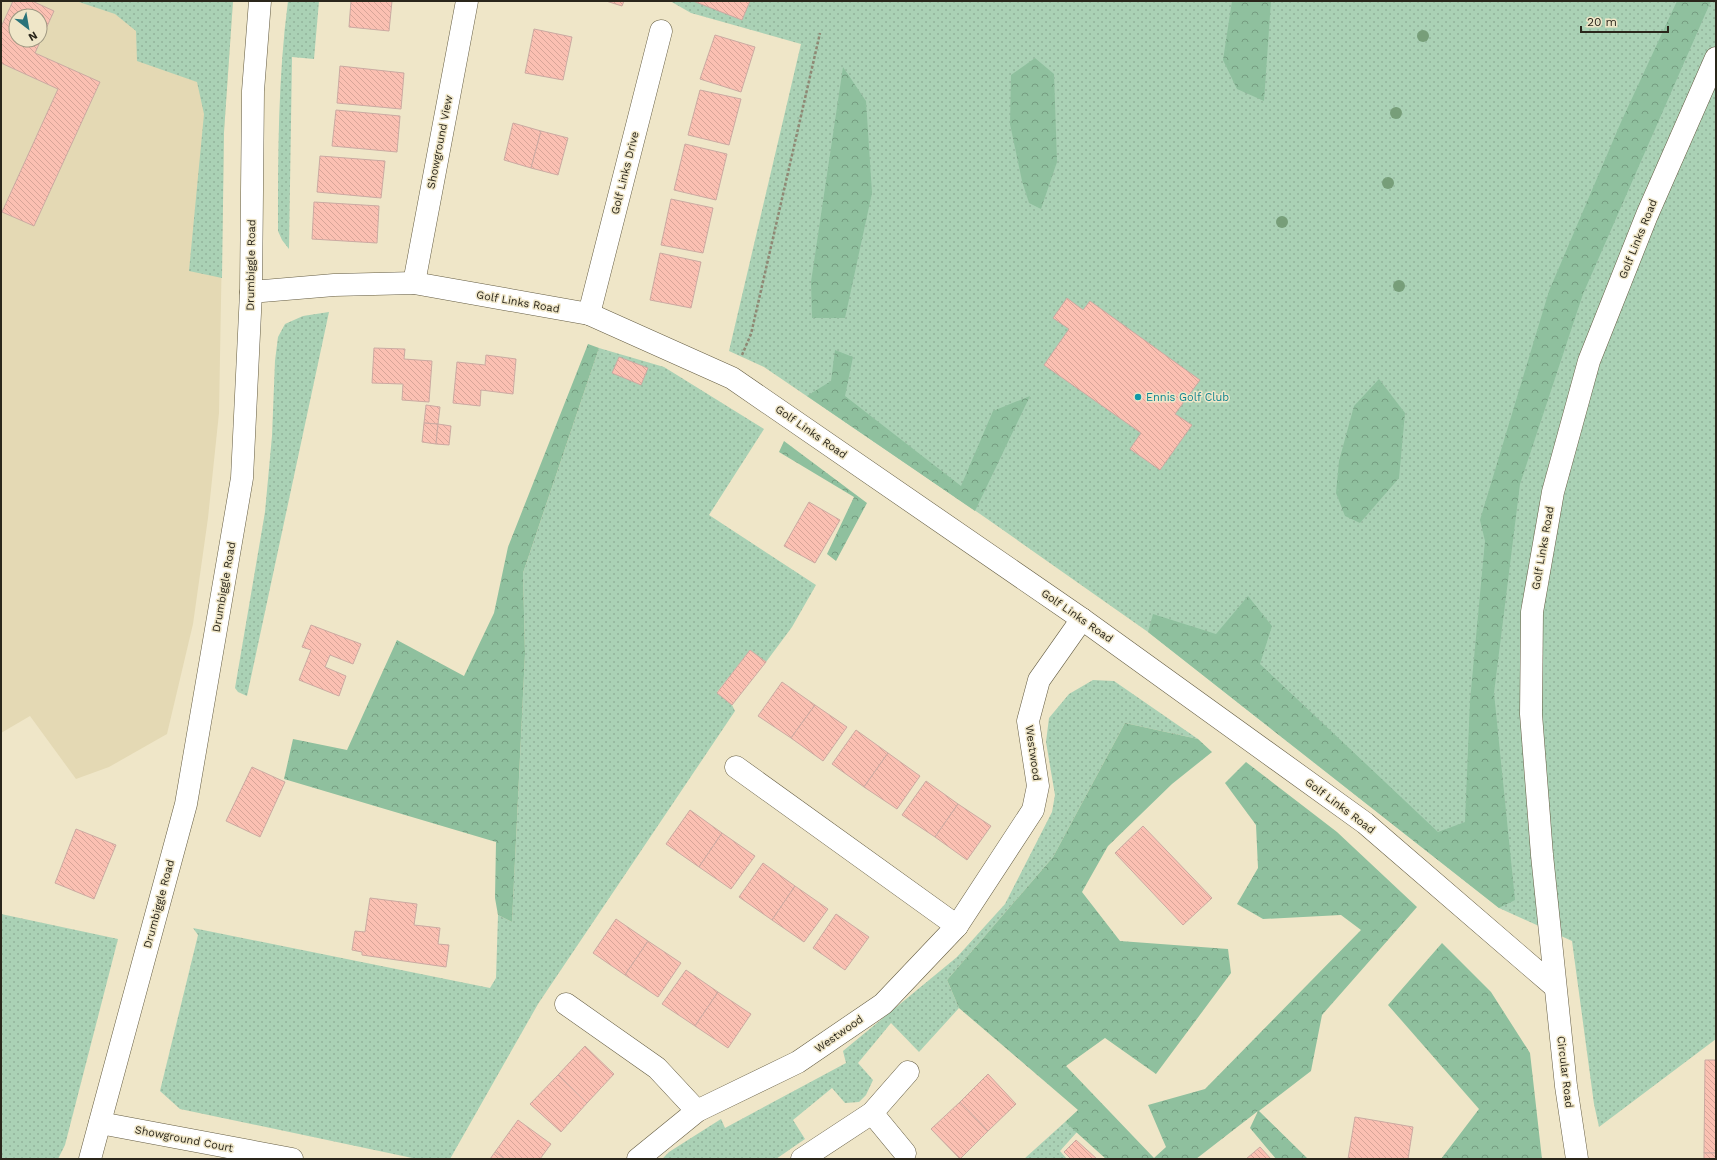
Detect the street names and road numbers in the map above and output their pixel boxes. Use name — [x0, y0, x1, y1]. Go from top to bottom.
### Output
street label: Showground View — [425, 94, 455, 190]
street label: Golf Links Drive — [608, 130, 642, 216]
street label: Golf Links Road — [1616, 197, 1660, 281]
street label: Drumbiggle Road — [244, 219, 258, 311]
street label: Golf Links Road — [475, 288, 561, 316]
street label: Golf Links Road — [773, 402, 849, 462]
street label: Golf Links Road — [1529, 505, 1557, 591]
street label: Drumbiggle Road — [210, 541, 238, 633]
street label: Golf Links Road — [1039, 586, 1115, 646]
street label: Westwood — [1023, 724, 1043, 782]
street label: Golf Links Road — [1302, 775, 1378, 837]
street label: Drumbiggle Road — [141, 858, 177, 950]
street label: Westwood — [812, 1013, 866, 1055]
street label: Circular Road — [1554, 1035, 1576, 1109]
street label: Showground Court — [134, 1123, 235, 1155]

